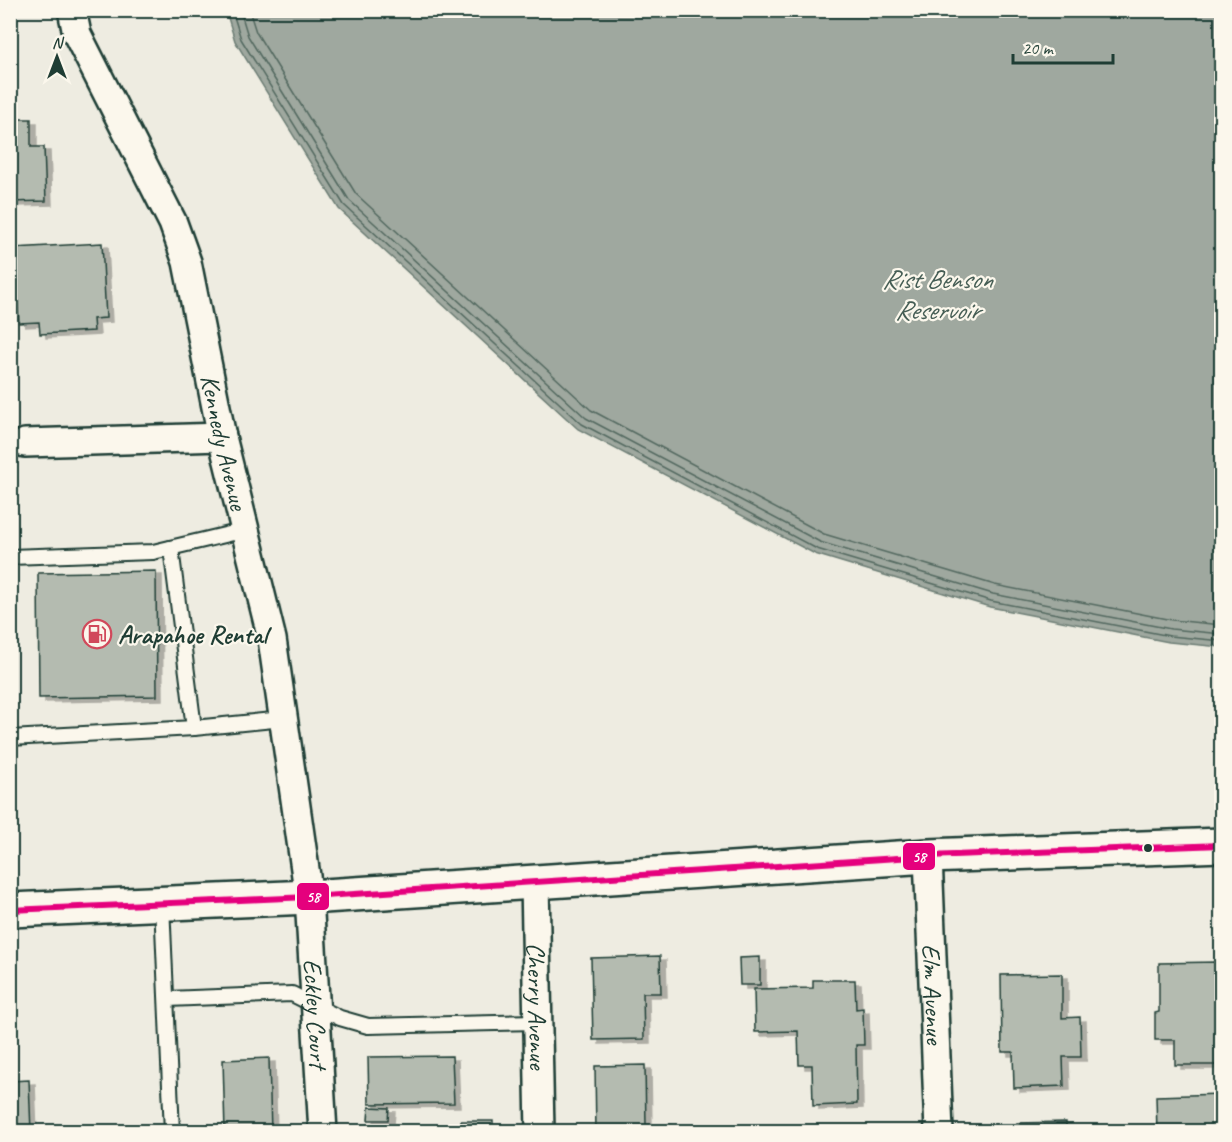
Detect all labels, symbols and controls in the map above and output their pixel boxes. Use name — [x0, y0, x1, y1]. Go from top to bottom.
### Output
north arrow — [27, 27, 87, 87]
scale bar — [1013, 27, 1114, 65]
text: N — [52, 33, 65, 53]
text: 20 m — [1022, 37, 1055, 59]
water label: Rist Benson Reservoir — [882, 262, 995, 327]
street label: Kennedy Avenue — [193, 372, 256, 515]
fuel station icon: Arapahoe Rental — [81, 618, 113, 650]
place label: Arapahoe Rental — [118, 618, 273, 651]
line badge: 58 — [902, 842, 936, 871]
unlabelled marker — [1142, 842, 1154, 854]
text: 58 — [912, 847, 928, 867]
line badge: 58 — [296, 882, 330, 911]
text: 58 — [306, 887, 322, 907]
street label: Cherry Avenue — [519, 942, 555, 1071]
street label: Elm Avenue — [915, 943, 952, 1046]
street label: Eckley Court — [296, 958, 335, 1073]

